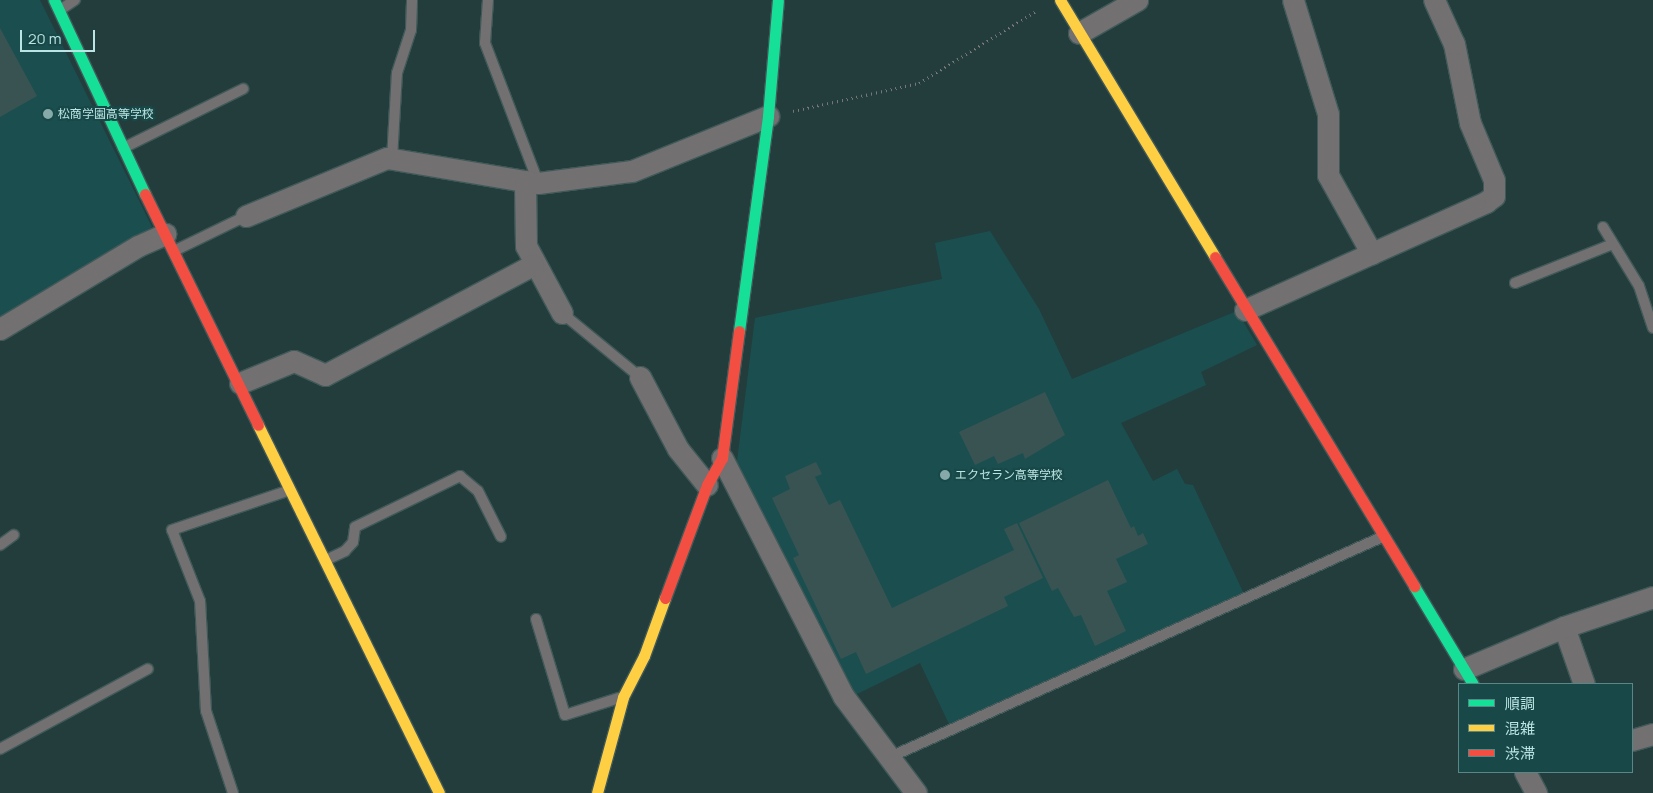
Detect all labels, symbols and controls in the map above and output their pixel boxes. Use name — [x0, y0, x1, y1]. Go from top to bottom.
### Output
scale bar — [22, 20, 98, 52]
text: 20 m — [28, 28, 61, 49]
place label: 松商学園高等学校 — [58, 107, 154, 121]
marker: 松商学園高等学校 — [42, 108, 54, 120]
place label: エクセラン高等学校 — [955, 468, 1063, 482]
marker: エクセラン高等学校 — [939, 469, 951, 481]
legend — [1458, 683, 1633, 773]
text: 順調 — [1505, 693, 1535, 714]
text: 混雑 — [1505, 718, 1535, 739]
text: 渋滞 — [1505, 743, 1535, 764]

